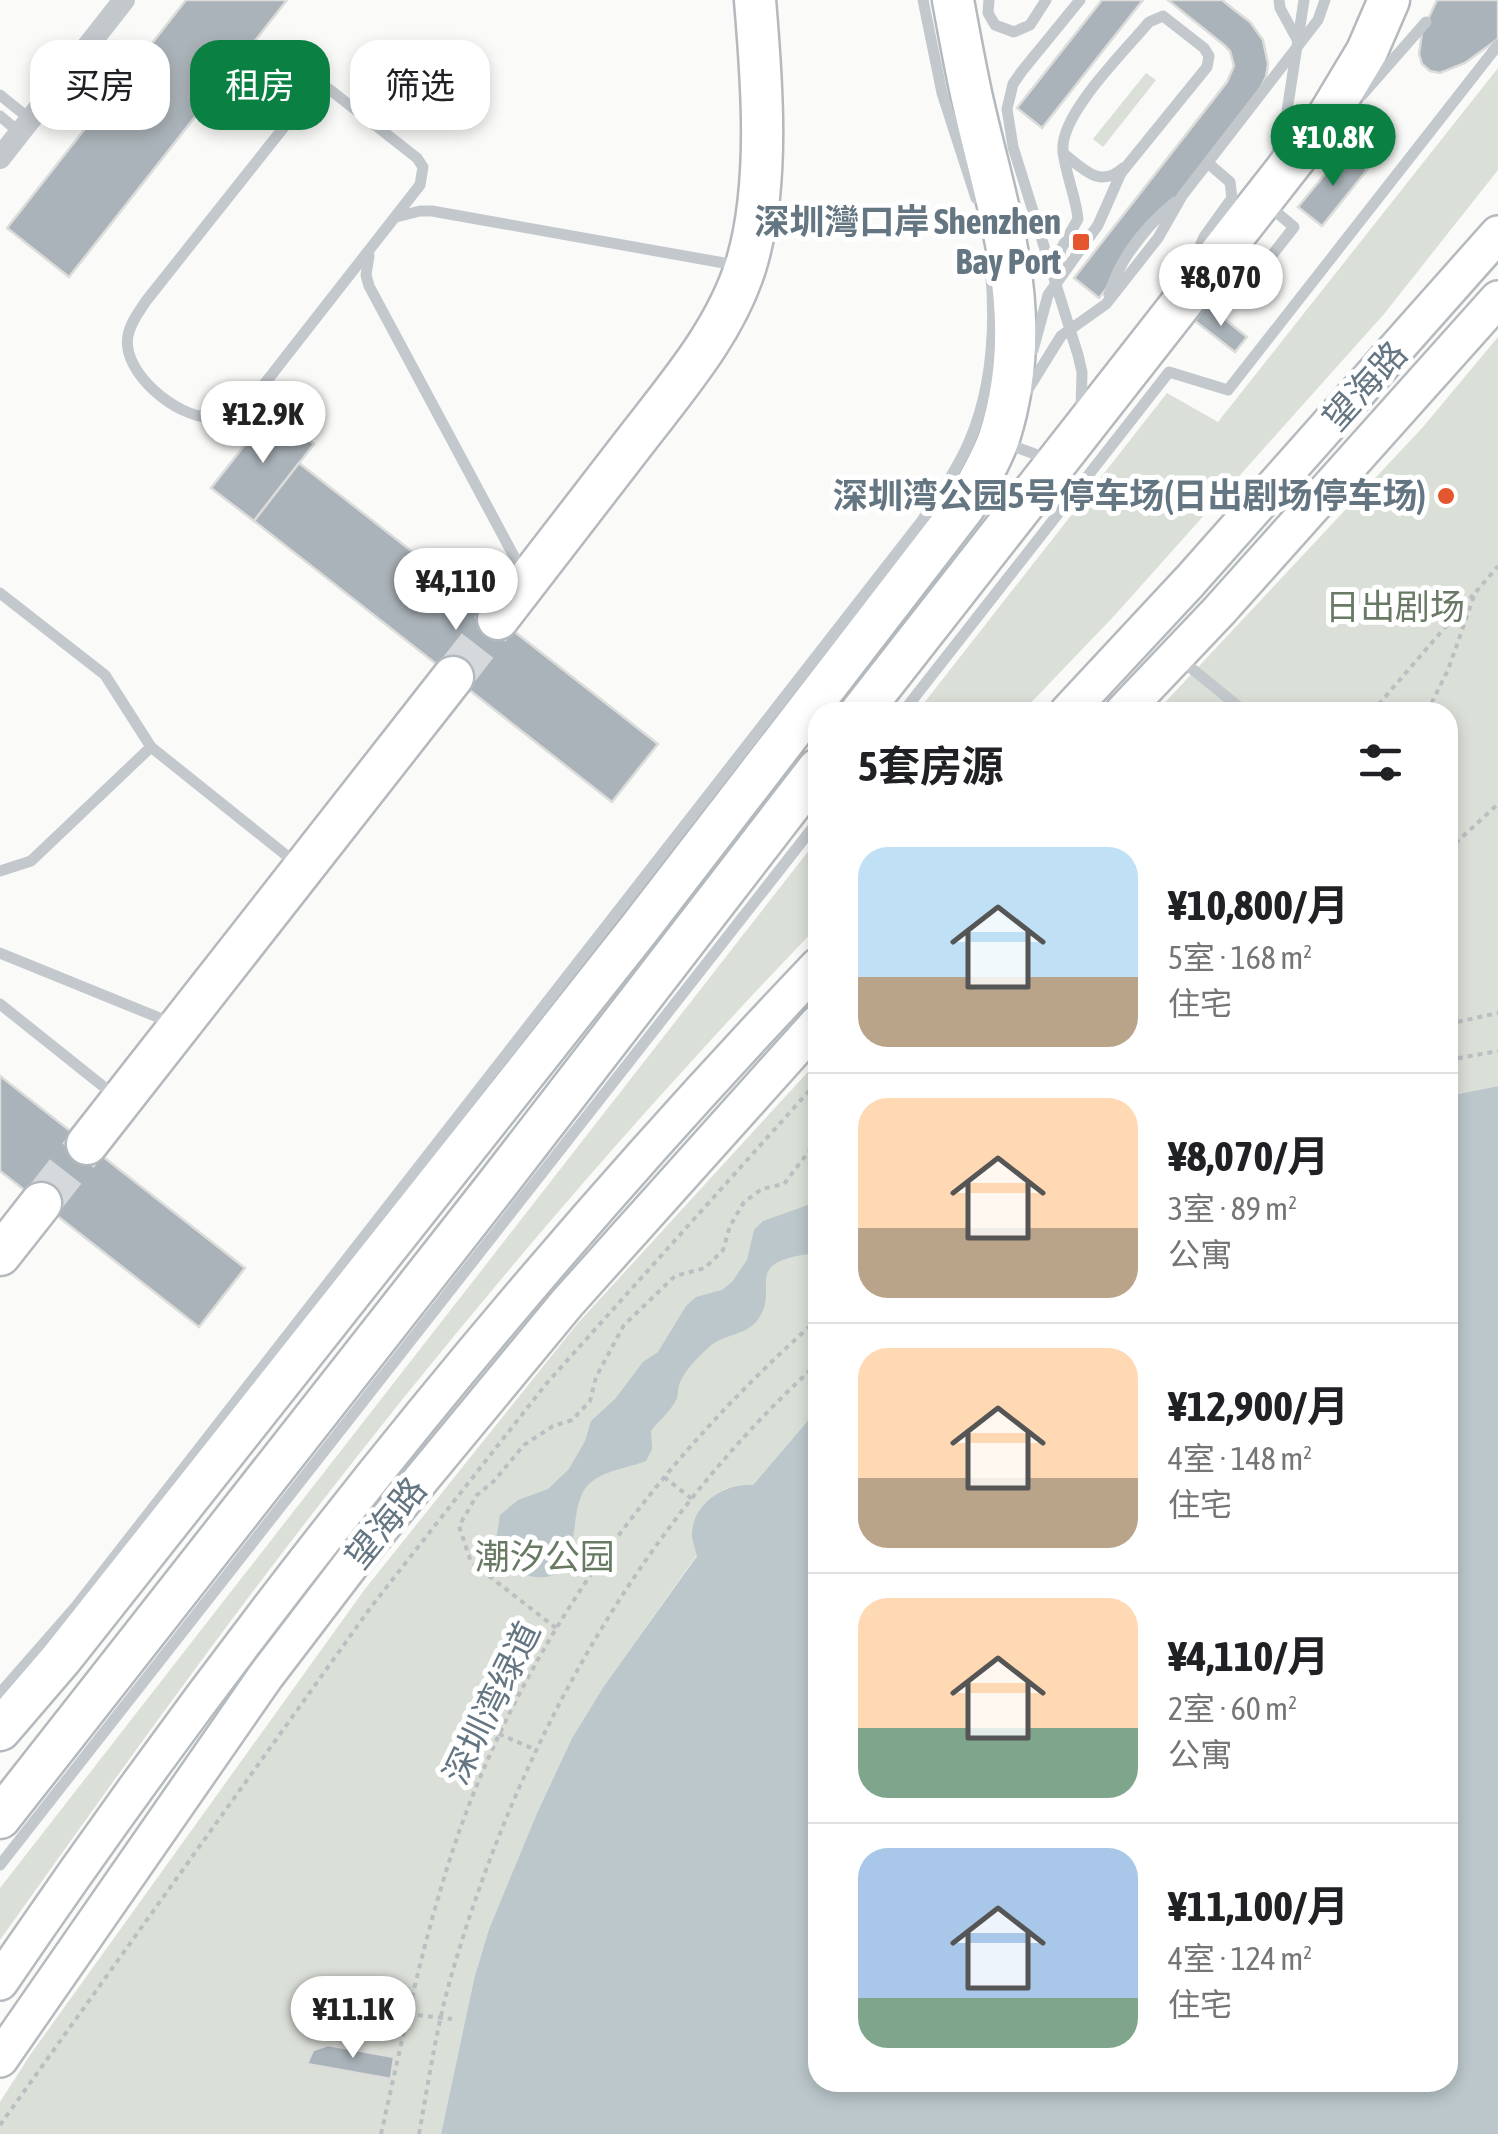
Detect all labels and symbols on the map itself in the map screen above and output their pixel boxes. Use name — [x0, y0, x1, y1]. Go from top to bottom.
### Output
pin: ¥10.8K — [1252, 104, 1414, 189]
place label: 深圳灣口岸 Shenzhen Bay Port — [754, 201, 1061, 281]
marker: 深圳灣口岸 Shenzhen Bay Port — [1070, 231, 1092, 253]
pin: ¥8,070 — [1140, 244, 1302, 329]
street label: 望海路 — [1314, 333, 1414, 438]
pin: ¥12.9K — [182, 381, 344, 466]
place label: 深圳湾公园5号停车场(日出剧场停车场) — [833, 475, 1426, 515]
marker: 深圳湾公园5号停车场(日出剧场停车场) — [1435, 485, 1457, 507]
pin: ¥4,110 — [375, 548, 537, 633]
park label: 日出剧场 — [1325, 586, 1465, 626]
street label: 望海路 — [337, 1469, 434, 1576]
park label: 潮汐公园 — [475, 1536, 615, 1576]
street label: 深圳湾绿道 — [435, 1615, 547, 1790]
pin: ¥11.1K — [272, 1976, 434, 2061]

